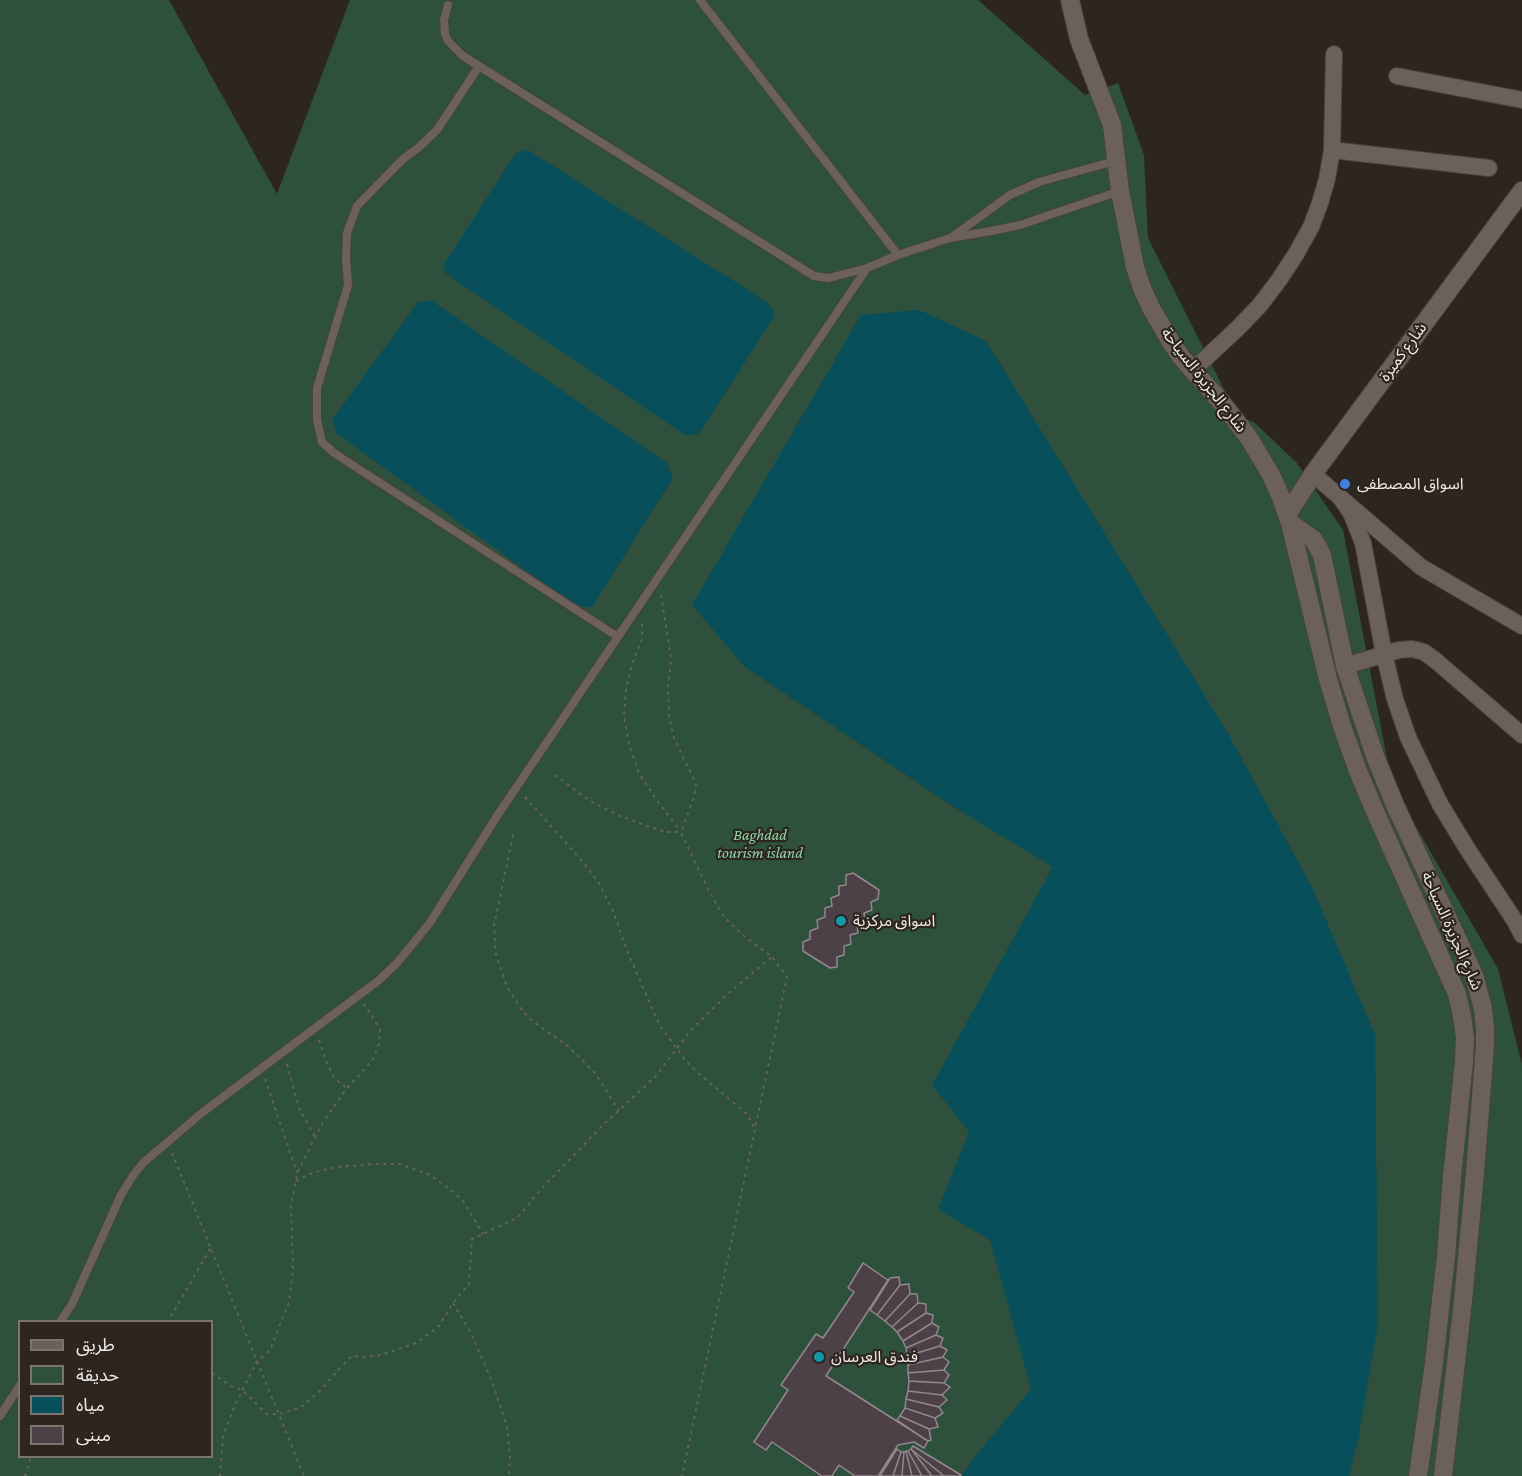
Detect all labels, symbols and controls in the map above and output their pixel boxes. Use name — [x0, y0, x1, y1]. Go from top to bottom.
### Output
street label: شارع كميرة — [1375, 319, 1431, 385]
street label: شارع الجزيرة السياحة — [1157, 324, 1251, 436]
place label: اسواق المصطفى — [1357, 474, 1464, 494]
marker: اسواق المصطفى — [1338, 477, 1352, 491]
park label: Baghdad tourism island — [717, 825, 803, 863]
street label: شارع الجزيرة السياحة — [1417, 869, 1487, 993]
place label: اسواق مركزية — [853, 911, 935, 931]
marker: اسواق مركزية — [834, 914, 848, 928]
legend — [18, 1320, 213, 1458]
text: طريق — [76, 1335, 115, 1355]
place label: فندق العرسان — [831, 1347, 918, 1367]
marker: فندق العرسان — [812, 1350, 826, 1364]
text: حديقة — [76, 1365, 119, 1385]
text: مياه — [76, 1395, 105, 1415]
text: مبنى — [76, 1425, 111, 1445]

